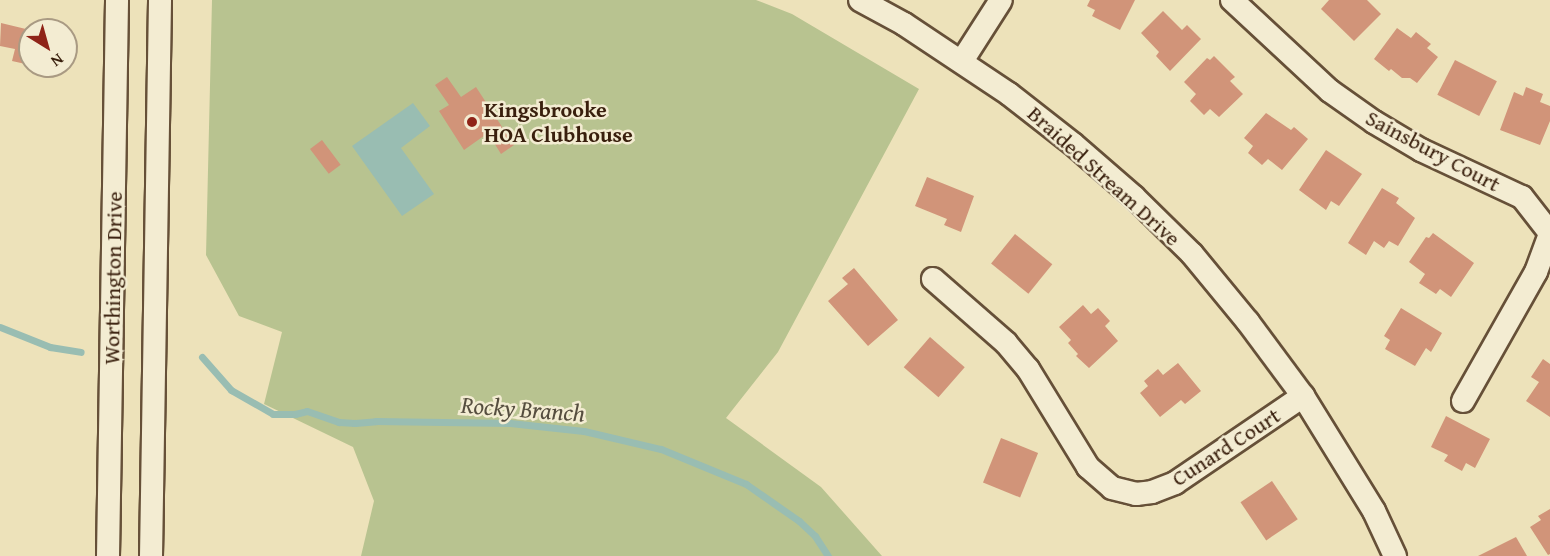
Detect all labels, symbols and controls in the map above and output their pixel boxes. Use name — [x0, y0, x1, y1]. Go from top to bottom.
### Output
north arrow — [18, 18, 78, 78]
text: N — [46, 48, 69, 74]
place label: Kingsbrooke HOA Clubhouse — [484, 96, 633, 148]
street label: Braided Stream Drive — [1022, 100, 1186, 252]
street label: Sainsbury Court — [1361, 104, 1505, 198]
marker: Kingsbrooke HOA Clubhouse — [465, 115, 479, 129]
street label: Worthington Drive — [98, 191, 128, 365]
water label: Rocky Branch — [460, 390, 586, 428]
street label: Cunard Court — [1167, 402, 1285, 492]

